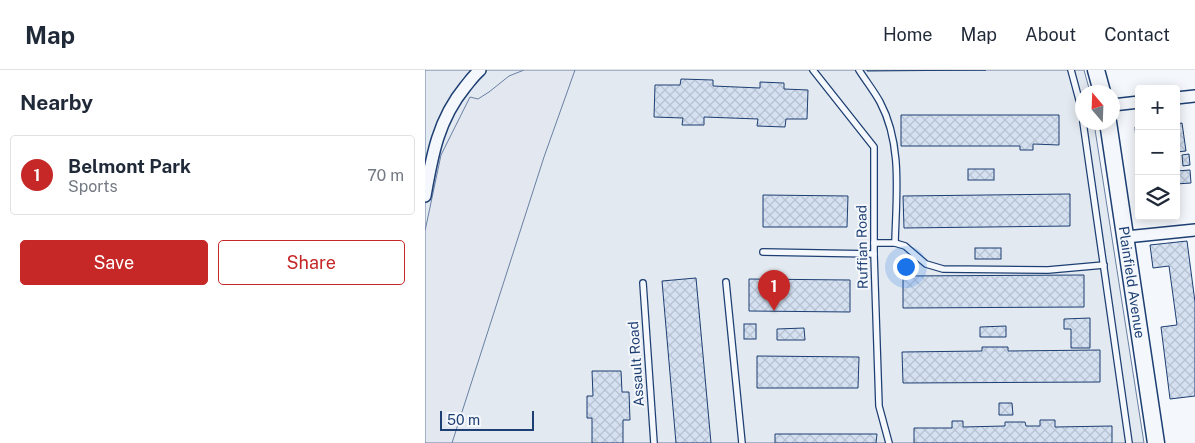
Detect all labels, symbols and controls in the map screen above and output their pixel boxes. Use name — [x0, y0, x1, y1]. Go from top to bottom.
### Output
text: Map — [25, 21, 75, 49]
text: Home — [883, 24, 933, 45]
text: Map — [961, 24, 997, 45]
text: About — [1025, 24, 1076, 45]
text: Contact — [1104, 24, 1170, 45]
north arrow — [1075, 85, 1120, 130]
map controls — [1135, 85, 1180, 220]
button: + — [1135, 85, 1180, 130]
text: Nearby — [20, 90, 93, 115]
button: − — [1135, 130, 1180, 175]
text: Belmont Park — [68, 155, 191, 177]
text: 1 — [34, 166, 40, 185]
text: 70 m — [367, 166, 404, 185]
button: layers — [1135, 175, 1180, 220]
text: Sports — [68, 177, 118, 196]
street label: Ruffian Road — [853, 205, 871, 289]
street label: Plainfield Avenue — [1116, 225, 1148, 339]
button: Save — [20, 240, 208, 285]
button: Share — [218, 240, 405, 285]
your location — [893, 254, 919, 280]
pin: 1 — [758, 270, 790, 311]
street label: Assault Road — [625, 321, 647, 407]
scale bar — [440, 408, 534, 431]
text: 50 m — [447, 412, 480, 428]

